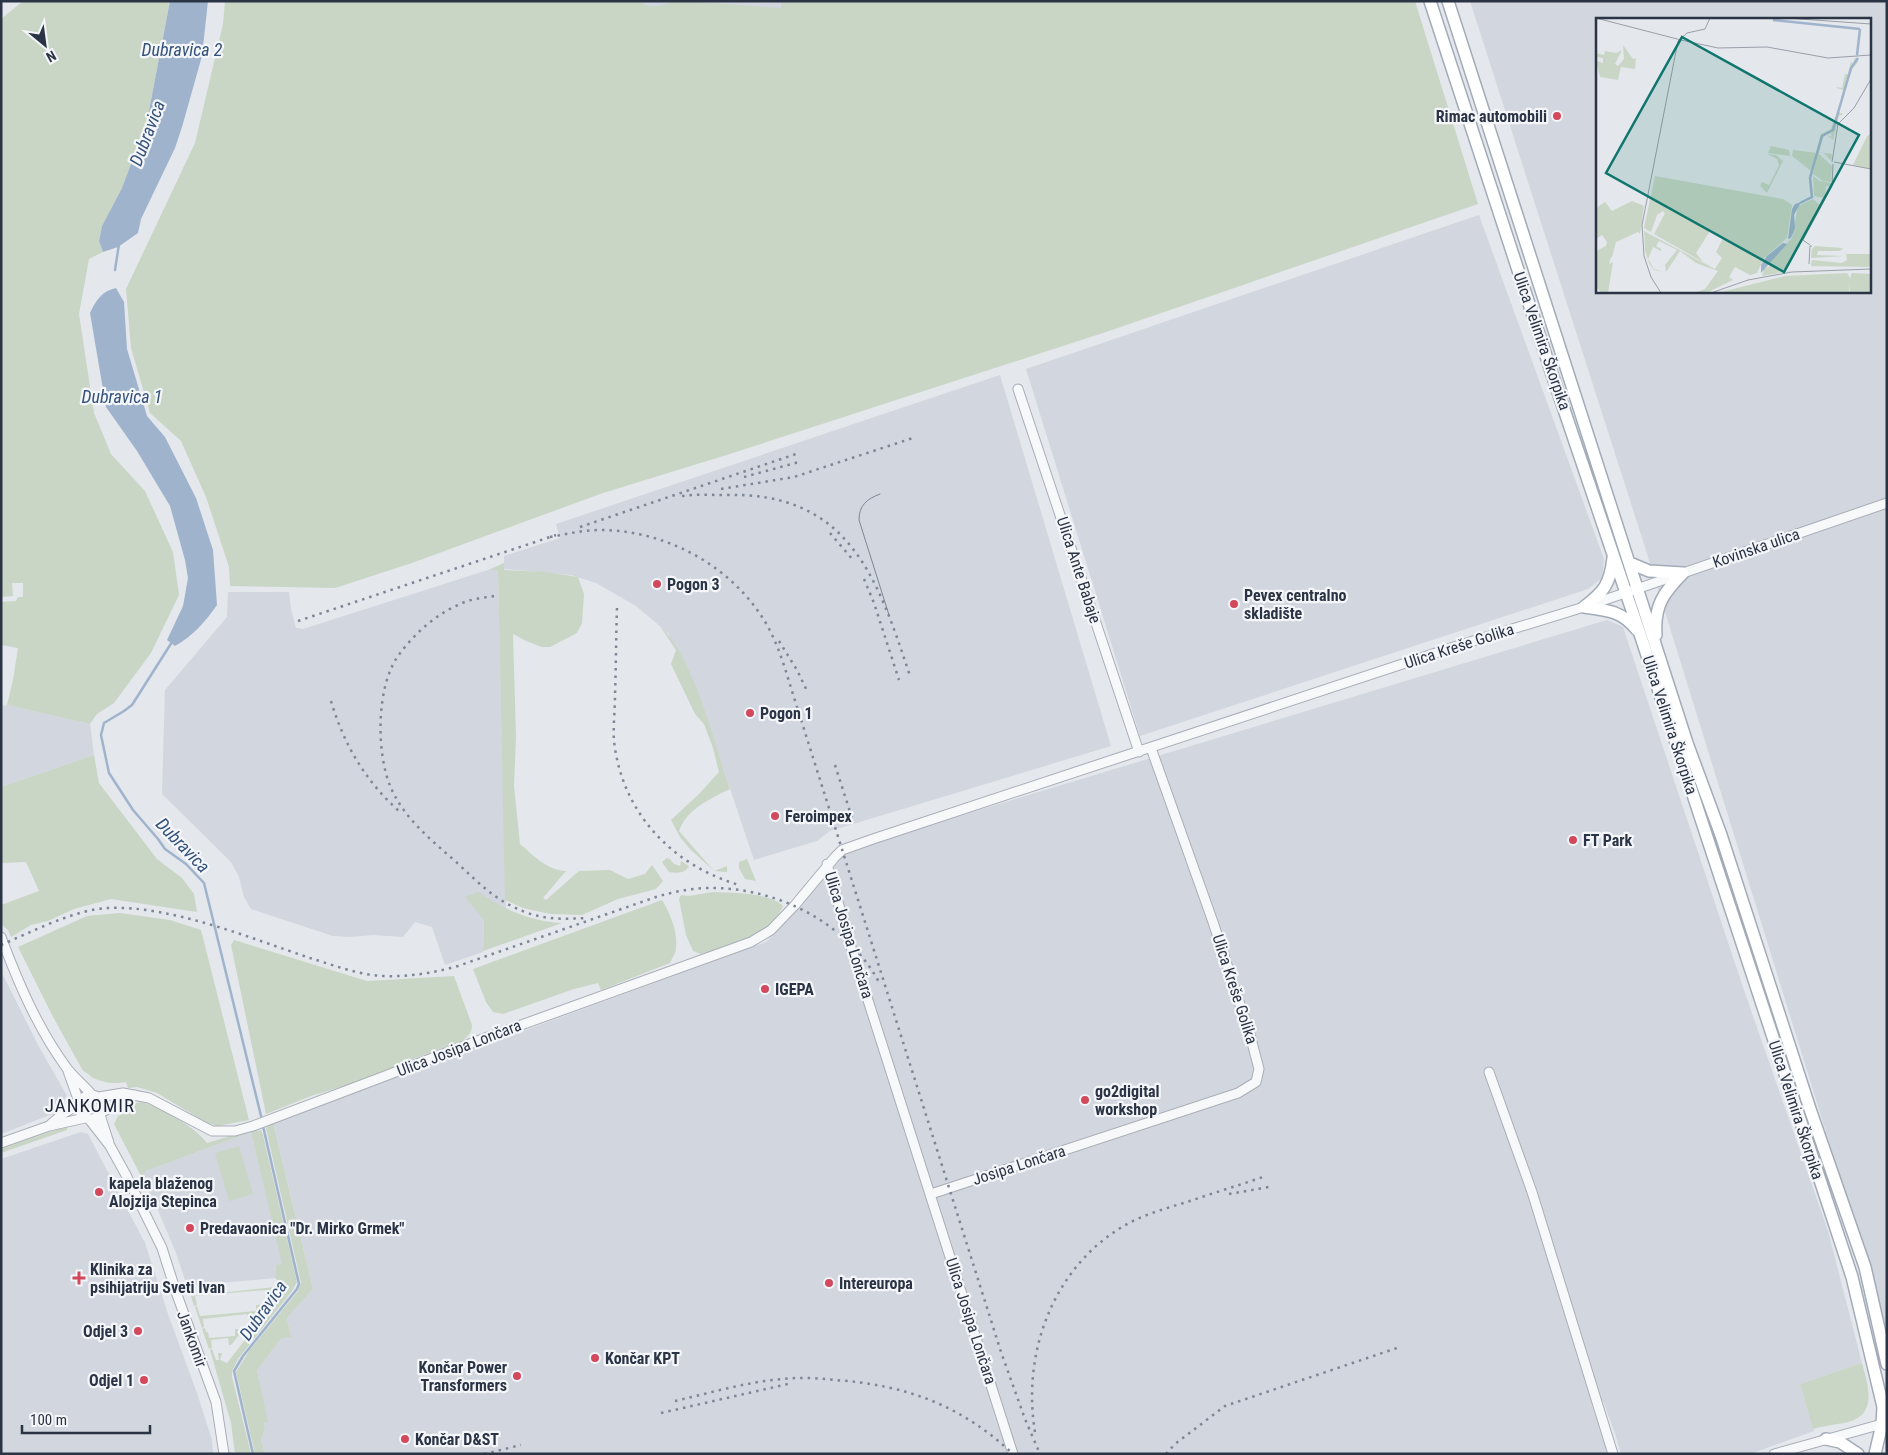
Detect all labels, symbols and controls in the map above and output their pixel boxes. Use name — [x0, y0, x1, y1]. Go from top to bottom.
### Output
inset map — [1596, 18, 1870, 292]
north arrow — [20, 20, 70, 70]
water label: Dubravica 2 — [142, 39, 223, 60]
text: N — [44, 47, 59, 65]
water label: Dubravica — [125, 97, 169, 169]
place label: Rimac automobili — [1436, 107, 1547, 126]
marker: Rimac automobili — [1551, 110, 1563, 122]
street label: Ulica Velimira Škorpika — [1509, 269, 1575, 413]
water label: Dubravica 1 — [82, 386, 162, 407]
street label: Ulica Ante Babaje — [1053, 514, 1105, 626]
street label: Kovinska ulica — [1710, 524, 1802, 572]
place label: Pogon 3 — [667, 575, 720, 594]
marker: Pogon 3 — [651, 578, 663, 590]
place label: Pevex centralno skladište — [1244, 586, 1347, 623]
marker: Pevex centralno skladište — [1228, 598, 1240, 610]
street label: Ulica Kreše Golika — [1402, 619, 1516, 673]
street label: Ulica Velimira Škorpika — [1639, 653, 1701, 797]
place label: Pogon 1 — [760, 704, 813, 723]
marker: Pogon 1 — [744, 707, 756, 719]
place label: Feroimpex — [785, 807, 853, 826]
marker: Feroimpex — [769, 810, 781, 822]
water label: Dubravica — [152, 813, 214, 877]
place label: FT Park — [1583, 831, 1633, 850]
marker: FT Park — [1567, 834, 1579, 846]
street label: Ulica Josipa Lončara — [821, 869, 877, 1001]
street label: Ulica Kreše Golika — [1208, 932, 1262, 1046]
place label: IGEPA — [775, 980, 814, 999]
marker: IGEPA — [759, 983, 771, 995]
street label: Ulica Josipa Lončara — [394, 1016, 524, 1080]
street label: Ulica Velimira Škorpika — [1765, 1038, 1827, 1182]
place label: go2digital workshop — [1095, 1082, 1160, 1119]
district label: JANKOMIR — [45, 1094, 135, 1117]
marker: go2digital workshop — [1079, 1094, 1091, 1106]
street label: Josipa Lončara — [970, 1141, 1068, 1189]
place label: kapela blaženog Alojzija Stepinca — [109, 1174, 217, 1211]
marker: kapela blaženog Alojzija Stepinca — [93, 1186, 105, 1198]
place label: Predavaonica "Dr. Mirko Grmek" — [200, 1219, 405, 1238]
marker: Predavaonica "Dr. Mirko Grmek" — [184, 1222, 196, 1234]
street label: Ulica Josipa Lončara — [942, 1255, 1000, 1387]
place label: Klinika za psihijatriju Sveti Ivan — [90, 1260, 225, 1297]
marker: Klinika za psihijatriju Sveti Ivan — [72, 1271, 86, 1285]
place label: Intereuropa — [839, 1274, 913, 1293]
water label: Dubravica — [235, 1276, 291, 1344]
marker: Intereuropa — [823, 1277, 835, 1289]
street label: Jankomir — [173, 1308, 211, 1370]
place label: Odjel 3 — [83, 1322, 128, 1341]
marker: Odjel 3 — [132, 1325, 144, 1337]
place label: Končar KPT — [605, 1349, 680, 1368]
marker: Končar KPT — [589, 1352, 601, 1364]
place label: Končar Power Transformers — [419, 1358, 507, 1395]
marker: Končar Power Transformers — [511, 1370, 523, 1382]
place label: Odjel 1 — [89, 1371, 134, 1390]
marker: Odjel 1 — [138, 1374, 150, 1386]
scale bar — [22, 1402, 150, 1434]
text: 100 m — [30, 1411, 67, 1429]
place label: Končar D&ST — [415, 1430, 499, 1449]
marker: Končar D&ST — [399, 1433, 411, 1445]

